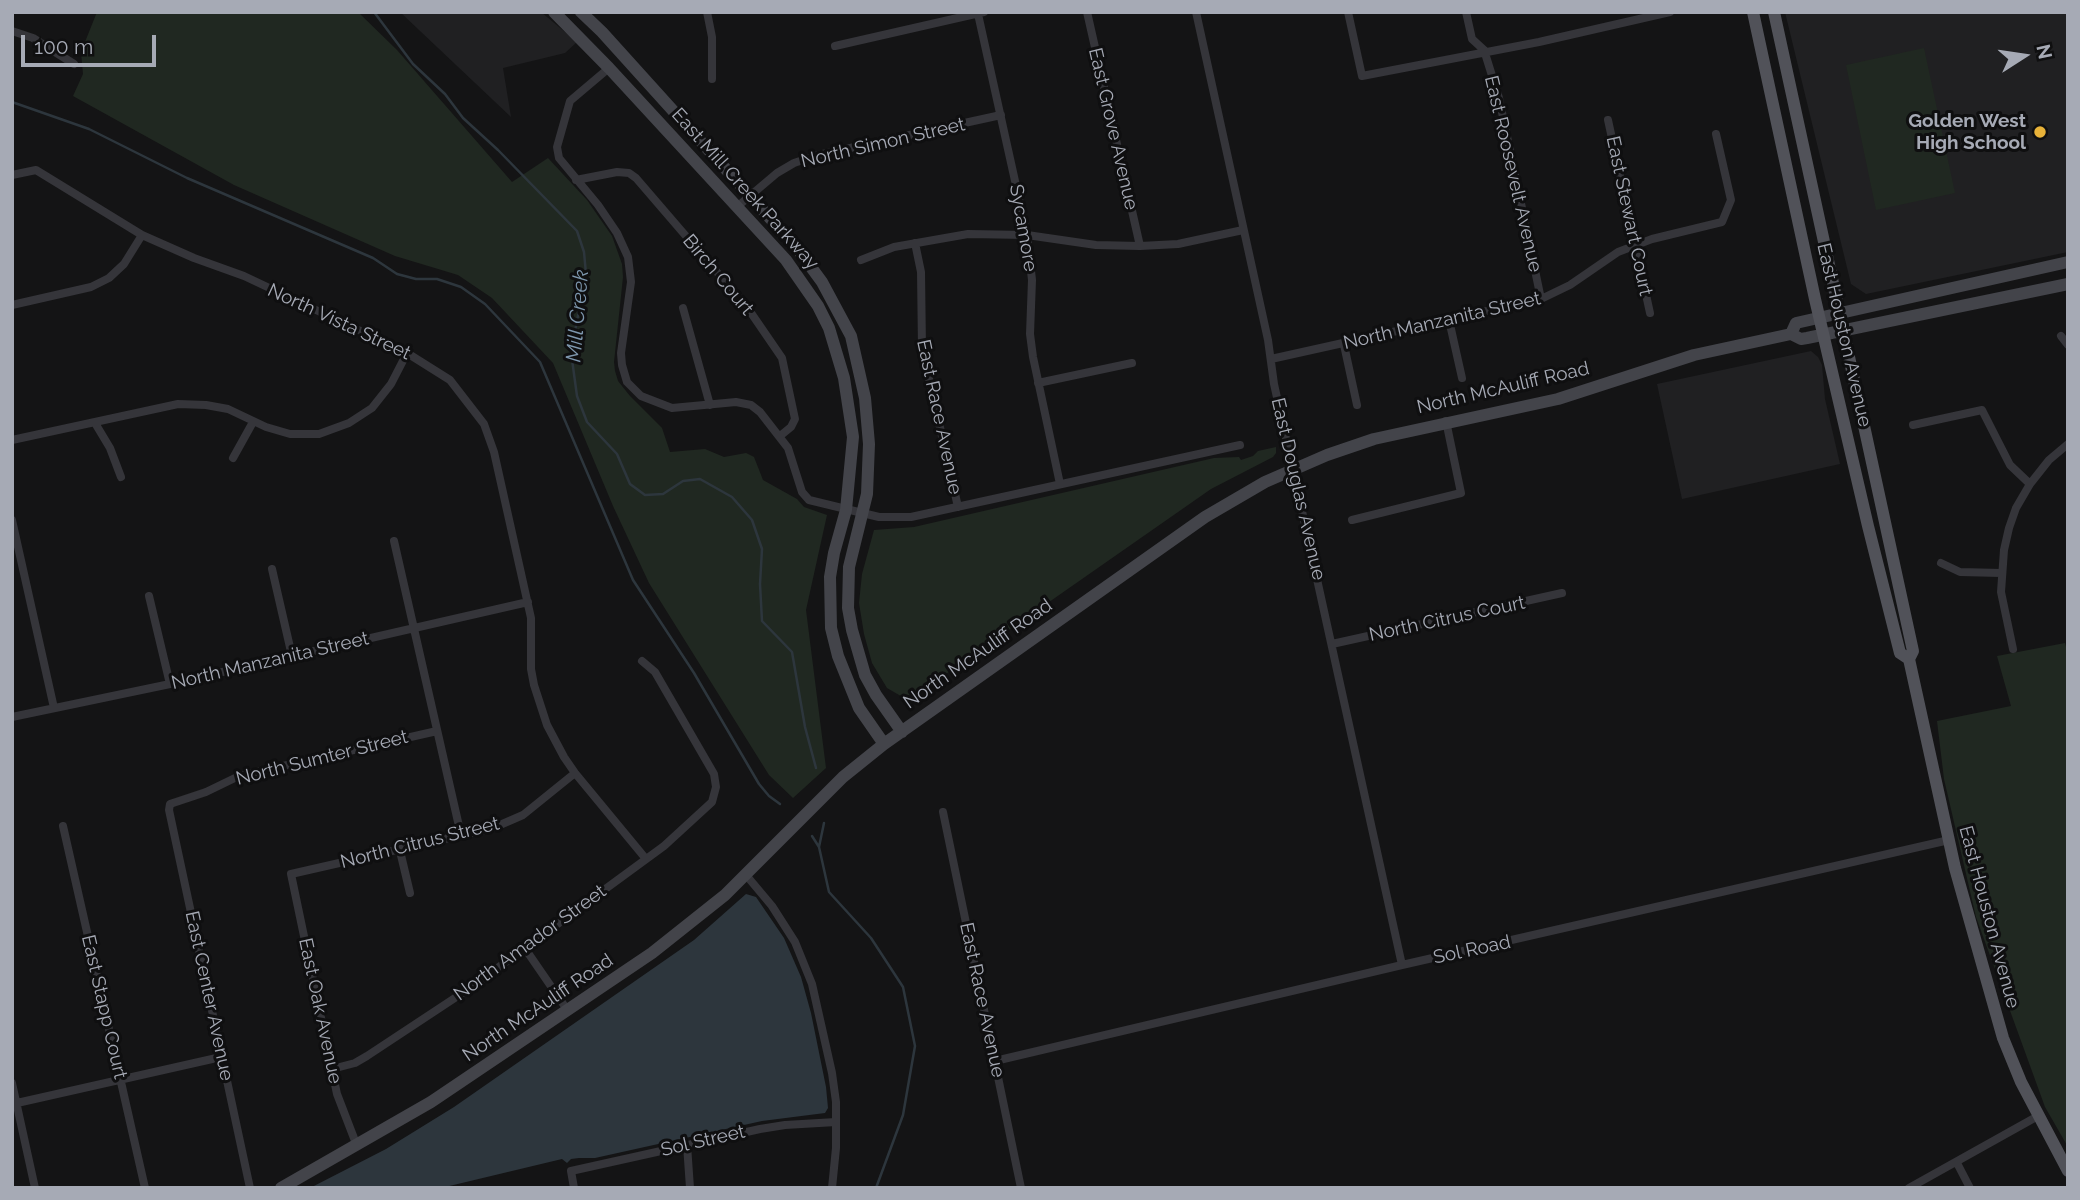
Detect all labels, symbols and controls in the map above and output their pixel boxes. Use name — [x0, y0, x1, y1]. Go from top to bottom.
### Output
scale bar — [24, 21, 159, 65]
north arrow — [1989, 21, 2059, 91]
text: 100 m — [34, 34, 93, 59]
text: N — [2032, 42, 2057, 61]
street label: East Grove Avenue — [1083, 46, 1143, 212]
street label: East Roosevelt Avenue — [1479, 74, 1547, 274]
street label: East Mill Creek Parkway — [667, 104, 823, 274]
place label: Golden West High School — [1908, 110, 2026, 154]
street label: North Simon Street — [799, 113, 967, 173]
marker: Golden West High School — [2032, 124, 2048, 140]
street label: East Stewart Court — [1601, 134, 1657, 298]
street label: Sycamore — [1004, 183, 1042, 273]
street label: Birch Court — [678, 230, 758, 320]
street label: East Houston Avenue — [1812, 241, 1876, 429]
water label: Mill Creek — [561, 269, 595, 363]
street label: North Vista Street — [264, 279, 414, 365]
street label: North Manzanita Street — [1341, 287, 1543, 355]
street label: East Race Avenue — [911, 337, 967, 497]
street label: North McAuliff Road — [1415, 357, 1591, 419]
street label: East Douglas Avenue — [1266, 396, 1330, 582]
street label: North Citrus Court — [1367, 591, 1527, 647]
street label: North McAuliff Road — [899, 594, 1057, 714]
street label: North Manzanita Street — [169, 627, 371, 695]
street label: North Sumter Street — [234, 726, 410, 790]
street label: North Citrus Street — [338, 812, 502, 874]
street label: East Houston Avenue — [1954, 823, 2024, 1011]
street label: North Amador Street — [449, 880, 611, 1006]
street label: East Center Avenue — [180, 909, 238, 1083]
street label: East Race Avenue — [954, 920, 1010, 1080]
street label: Sol Road — [1431, 931, 1513, 969]
street label: East Stapp Court — [76, 933, 132, 1081]
street label: East Oak Avenue — [293, 936, 347, 1086]
street label: North McAuliff Road — [459, 949, 617, 1067]
street label: Sol Street — [659, 1120, 747, 1162]

